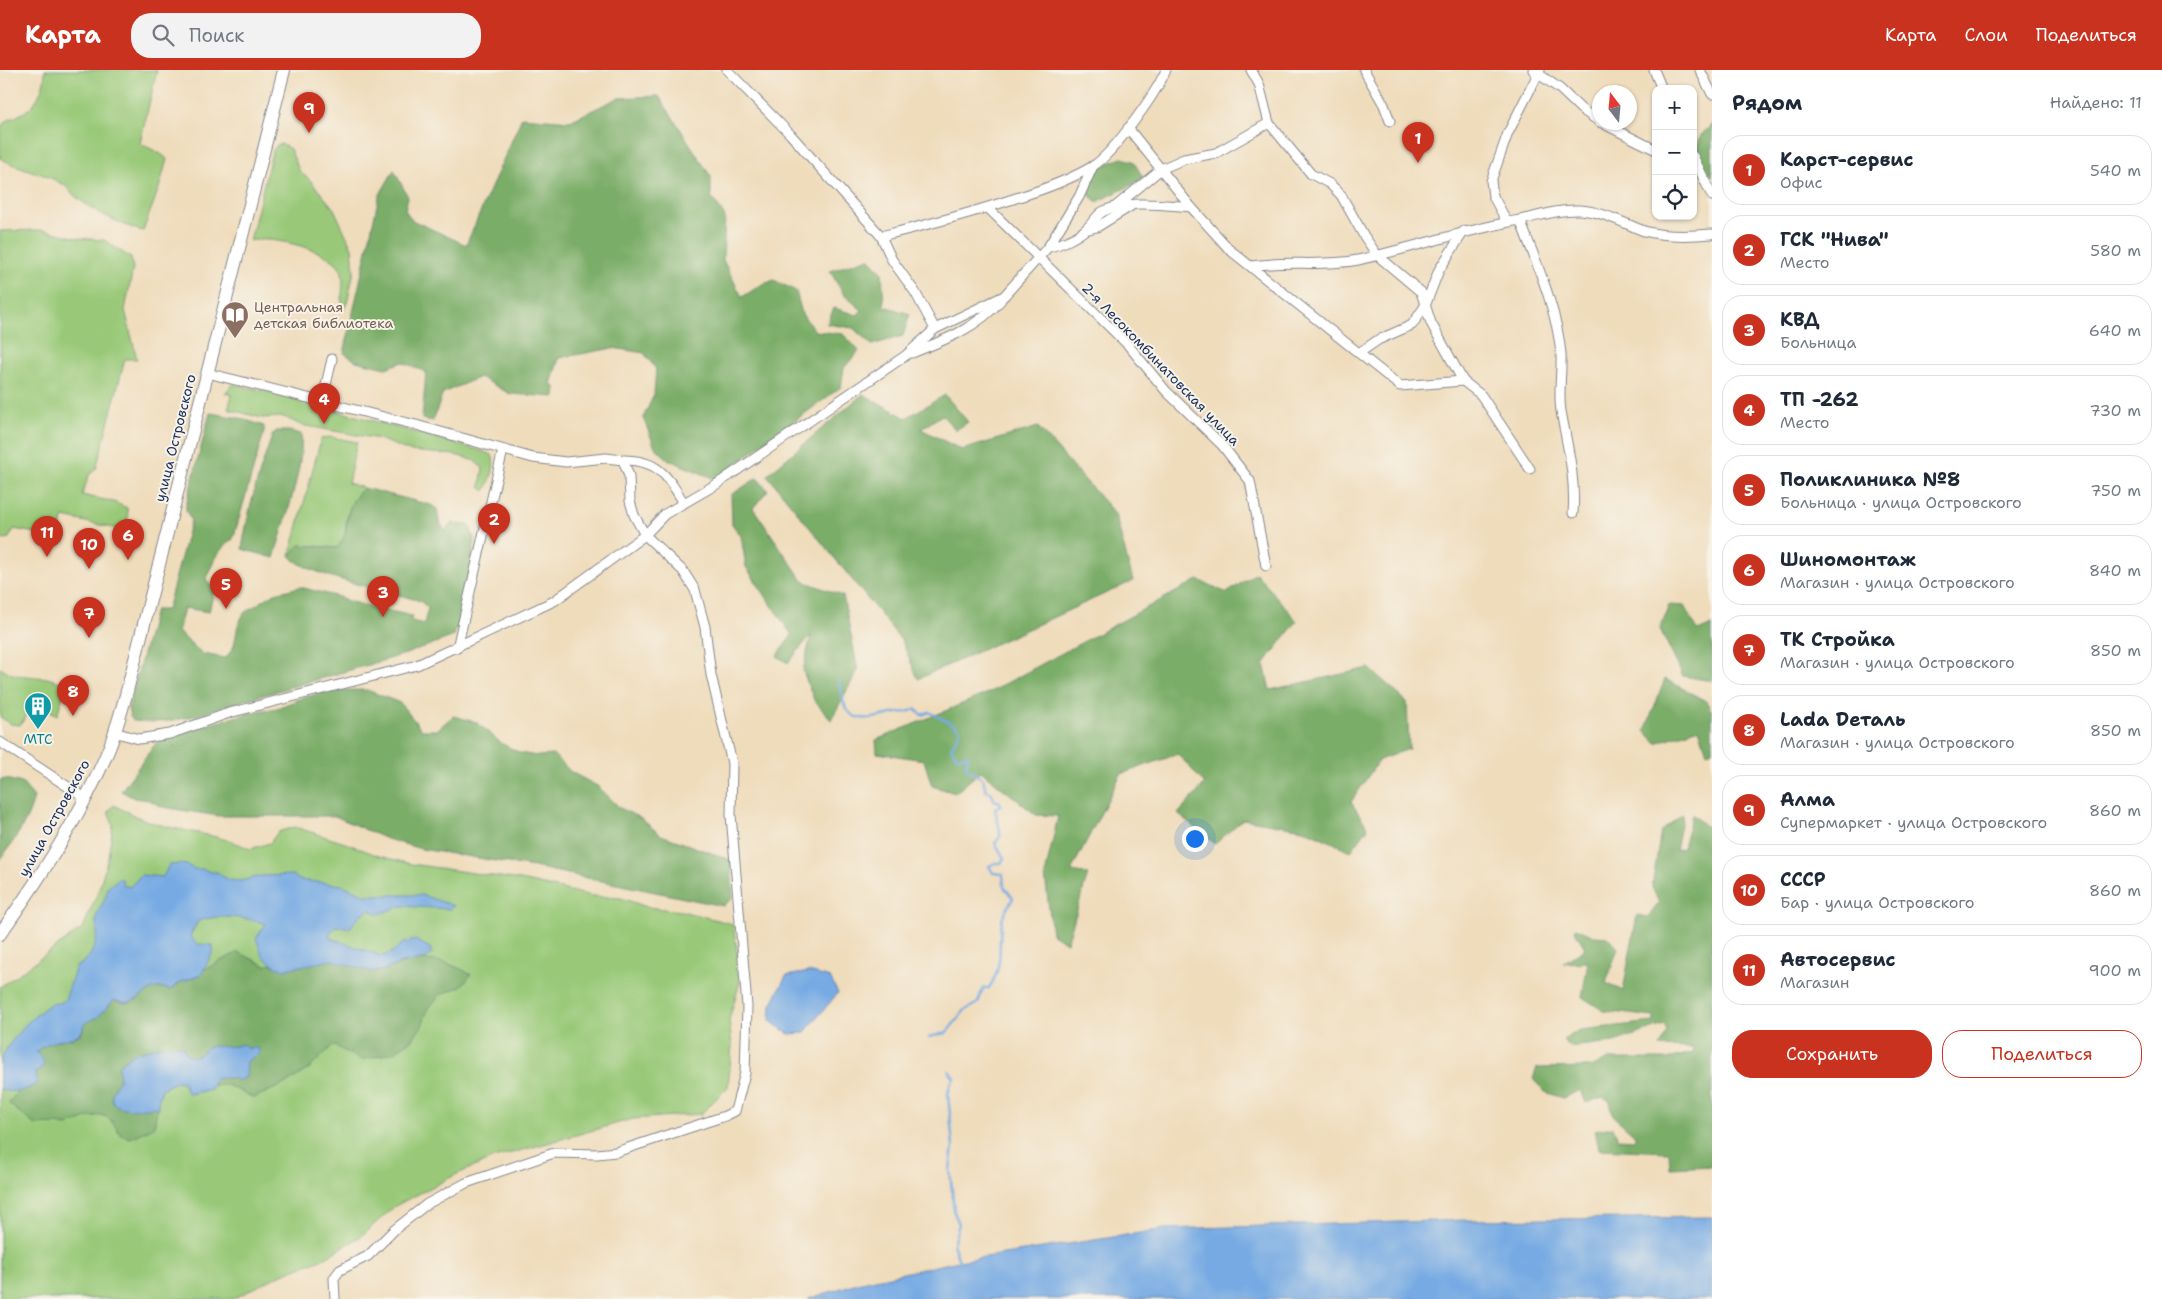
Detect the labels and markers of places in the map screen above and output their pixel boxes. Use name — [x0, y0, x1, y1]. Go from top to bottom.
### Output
pin: 9 — [293, 92, 325, 133]
pin: 1 — [1402, 122, 1434, 163]
place label: Центральная детская библиотека — [254, 298, 393, 332]
library icon: Центральная детская библиотека — [220, 300, 250, 339]
pin: 4 — [308, 383, 340, 424]
pin: 2 — [478, 503, 510, 544]
pin: 11 — [31, 516, 63, 557]
pin: 6 — [112, 519, 144, 560]
pin: 10 — [73, 528, 105, 569]
pin: 5 — [210, 568, 242, 609]
pin: 3 — [367, 576, 399, 617]
pin: 7 — [73, 597, 105, 638]
pin: 8 — [57, 675, 89, 716]
building icon: МТС — [23, 691, 53, 730]
place label: МТС — [23, 730, 53, 748]

